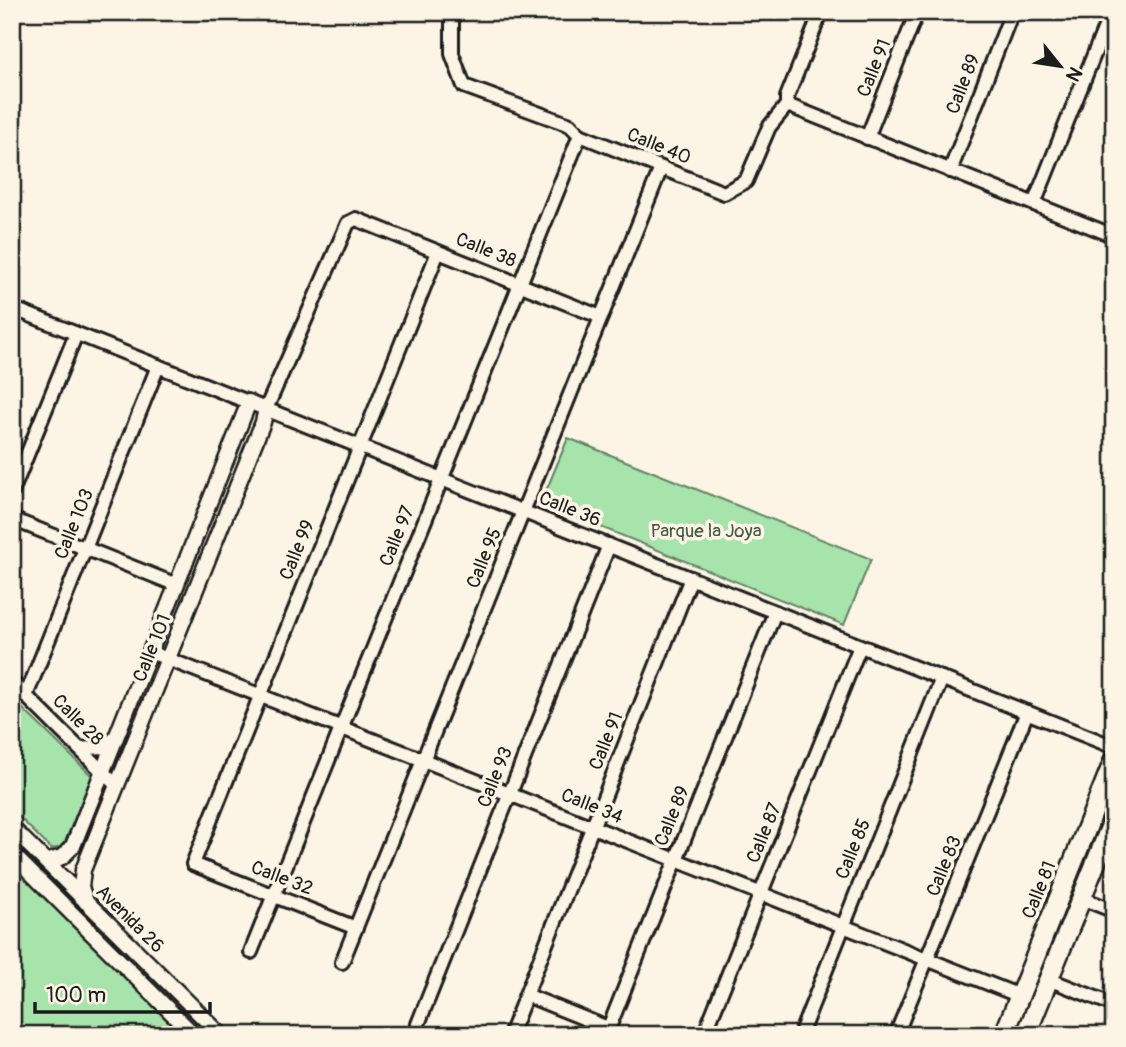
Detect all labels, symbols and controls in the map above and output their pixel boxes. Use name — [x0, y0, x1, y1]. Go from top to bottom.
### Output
north arrow — [1024, 32, 1094, 102]
street label: Calle 91 — [852, 36, 896, 100]
street label: Calle 89 — [941, 51, 985, 117]
text: N — [1060, 62, 1087, 86]
street label: Calle 40 — [623, 122, 695, 170]
street label: Calle 38 — [452, 227, 520, 273]
street label: Calle 103 — [49, 485, 99, 563]
street label: Calle 36 — [535, 486, 605, 532]
street label: Calle 97 — [374, 502, 420, 570]
street label: Calle 99 — [274, 516, 320, 584]
park label: Parque la Joya — [650, 519, 762, 543]
street label: Calle 95 — [461, 524, 507, 592]
street label: Calle 101 — [128, 611, 176, 685]
street label: Calle 28 — [47, 689, 109, 751]
street label: Calle 91 — [584, 709, 628, 773]
street label: Calle 93 — [472, 743, 518, 811]
street label: Calle 34 — [558, 783, 626, 829]
street label: Calle 89 — [649, 783, 695, 849]
street label: Calle 87 — [741, 799, 787, 867]
street label: Calle 85 — [830, 815, 876, 883]
street label: Calle 83 — [921, 832, 967, 900]
street label: Calle 32 — [248, 855, 316, 901]
street label: Calle 81 — [1017, 858, 1061, 922]
street label: Avenida 26 — [91, 880, 169, 958]
scale bar — [35, 970, 210, 1014]
text: 100 m — [46, 982, 106, 1009]

